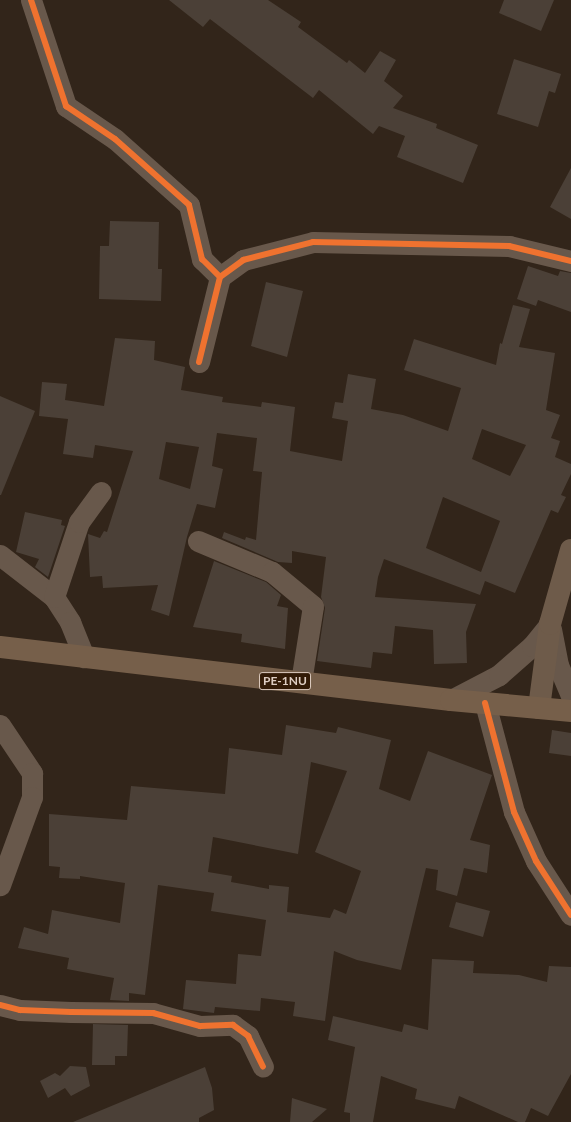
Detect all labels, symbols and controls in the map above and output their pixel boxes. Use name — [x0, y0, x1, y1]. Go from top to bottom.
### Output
road number: PE-1NU — [259, 671, 311, 691]

